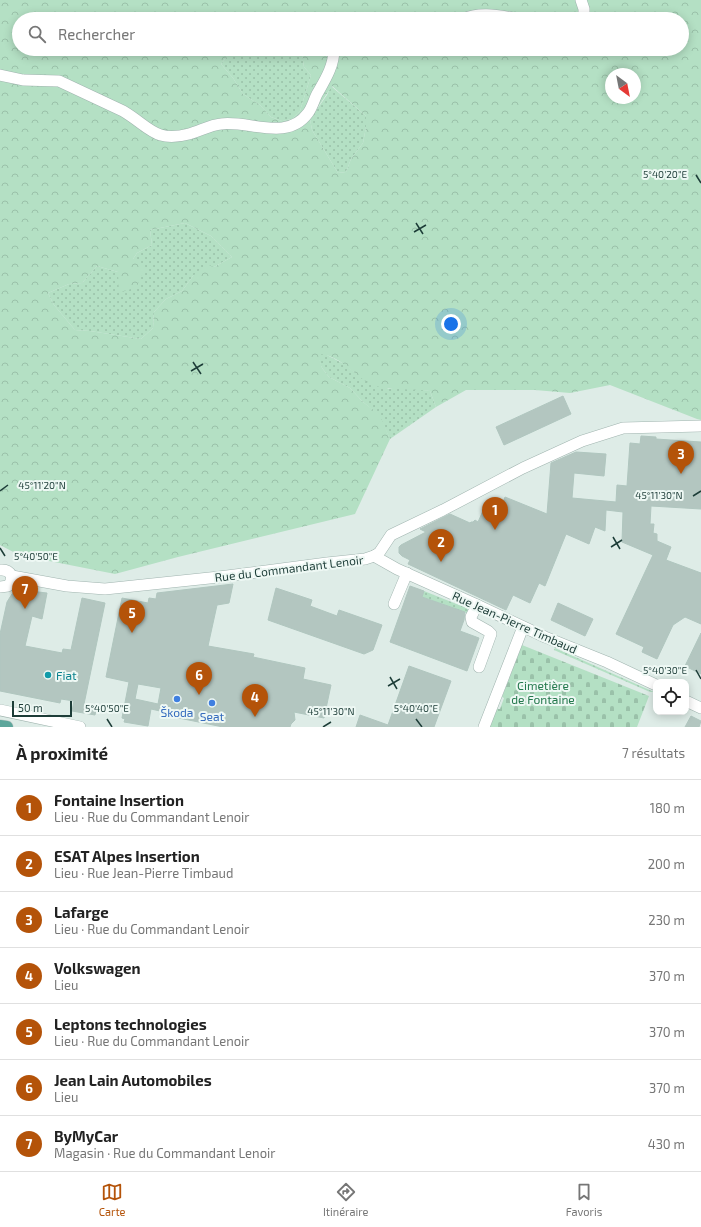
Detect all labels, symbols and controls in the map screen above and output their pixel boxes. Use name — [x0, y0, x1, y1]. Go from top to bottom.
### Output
search box — [12, 12, 689, 56]
icon: search — [26, 23, 48, 45]
text: Rechercher — [58, 25, 135, 43]
north arrow — [605, 68, 641, 104]
text: 5°40'20"E — [643, 168, 687, 180]
your location — [441, 314, 461, 334]
pin: 3 — [668, 441, 694, 474]
text: 45°11'20"N — [18, 479, 66, 491]
text: 45°11'30"N — [635, 489, 683, 501]
pin: 1 — [482, 497, 508, 530]
pin: 2 — [428, 529, 454, 562]
text: 5°40'50"E — [14, 550, 58, 562]
street label: Rue du Commandant Lenoir — [214, 552, 364, 584]
pin: 7 — [12, 576, 38, 609]
street label: Rue Jean-Pierre Timbaud — [450, 588, 580, 656]
pin: 5 — [119, 600, 145, 633]
pin: 6 — [186, 662, 212, 695]
text: 5°40'30"E — [643, 664, 687, 676]
place label: Fiat — [56, 668, 77, 682]
marker: Fiat — [43, 670, 53, 680]
park label: Cimetière de Fontaine — [511, 678, 575, 706]
map controls — [653, 679, 689, 715]
button: locate — [653, 679, 689, 715]
pin: 4 — [242, 684, 268, 717]
marker: Škoda — [172, 694, 182, 704]
marker: Seat — [207, 698, 217, 708]
scale bar — [12, 699, 72, 718]
text: 50 m — [18, 701, 43, 714]
text: 5°40'50"E — [85, 702, 129, 714]
text: 5°40'40"E — [394, 702, 439, 714]
place label: Škoda — [161, 705, 193, 719]
text: 45°11'30"N — [307, 705, 355, 717]
place label: Seat — [200, 709, 225, 723]
text: À proximité — [16, 743, 108, 763]
text: 7 résultats — [622, 745, 685, 761]
text: Fontaine Insertion — [54, 791, 184, 809]
text: 1 — [26, 800, 32, 816]
text: 180 m — [650, 800, 685, 816]
text: Lieu · Rue du Commandant Lenoir — [54, 809, 250, 825]
text: ESAT Alpes Insertion — [54, 847, 200, 865]
text: 2 — [25, 856, 33, 872]
text: 200 m — [648, 856, 685, 872]
text: Lieu · Rue Jean-Pierre Timbaud — [54, 865, 233, 881]
text: Lafarge — [54, 903, 109, 921]
text: 3 — [25, 912, 33, 928]
text: 230 m — [648, 912, 685, 928]
text: Lieu · Rue du Commandant Lenoir — [54, 921, 250, 937]
text: Volkswagen — [54, 959, 140, 977]
text: 4 — [25, 968, 33, 984]
text: 370 m — [649, 968, 685, 984]
text: Lieu — [54, 977, 78, 993]
text: Leptons technologies — [54, 1015, 207, 1033]
text: 5 — [25, 1024, 33, 1040]
text: 370 m — [649, 1024, 685, 1040]
text: Lieu · Rue du Commandant Lenoir — [54, 1033, 250, 1049]
text: Jean Lain Automobiles — [54, 1071, 212, 1089]
text: 6 — [25, 1080, 33, 1096]
text: 370 m — [649, 1080, 685, 1096]
text: Lieu — [54, 1089, 78, 1105]
text: ByMyCar — [54, 1127, 118, 1145]
text: 7 — [26, 1136, 32, 1152]
text: 430 m — [648, 1136, 685, 1152]
text: Magasin · Rue du Commandant Lenoir — [54, 1145, 275, 1161]
tab: Carte — [99, 1181, 126, 1218]
tab: Itinéraire — [323, 1181, 368, 1218]
tab: Favoris — [566, 1181, 602, 1218]

